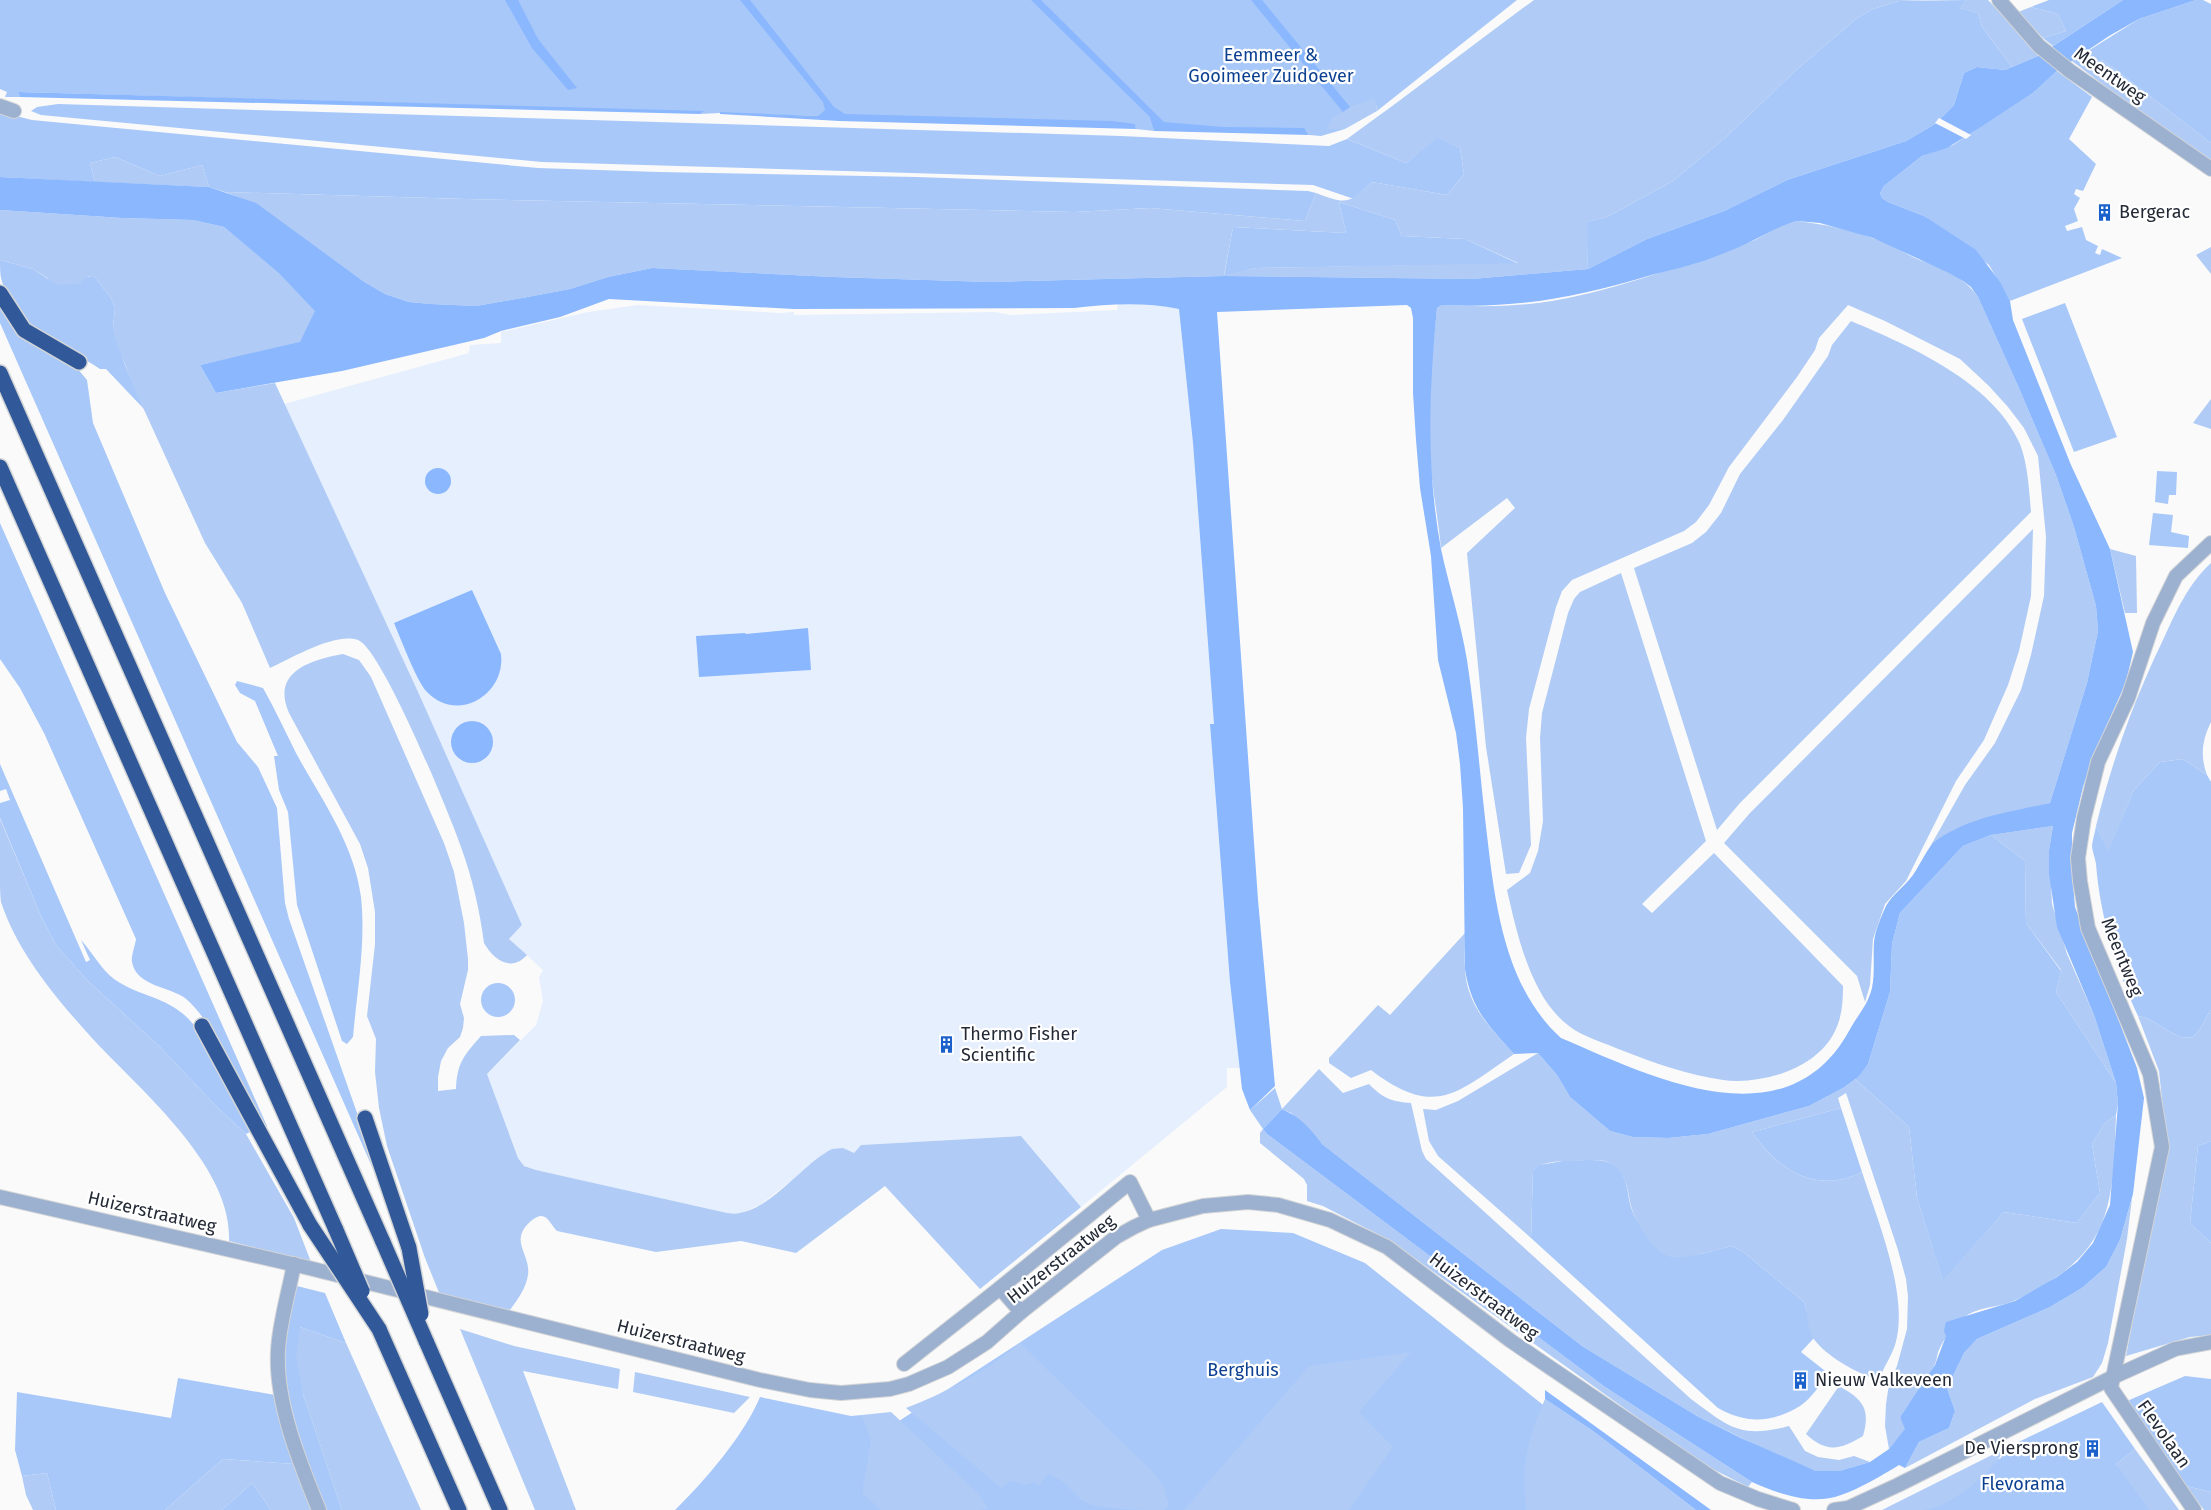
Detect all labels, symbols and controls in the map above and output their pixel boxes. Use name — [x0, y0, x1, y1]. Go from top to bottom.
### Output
street label: Meentweg — [2070, 42, 2151, 108]
park label: Eemmeer & Gooimeer Zuidoever — [1188, 44, 1354, 87]
place label: Bergerac — [2119, 201, 2190, 223]
building icon: Bergerac — [2095, 202, 2115, 222]
street label: Meentweg — [2096, 915, 2148, 1000]
place label: Thermo Fisher Scientific — [961, 1023, 1077, 1066]
building icon: Thermo Fisher Scientific — [937, 1034, 957, 1054]
street label: Huizerstraatweg — [86, 1187, 219, 1238]
street label: Huizerstraatweg — [1002, 1210, 1120, 1308]
street label: Huizerstraatweg — [1425, 1248, 1544, 1345]
street label: Huizerstraatweg — [615, 1314, 748, 1368]
park label: Berghuis — [1207, 1359, 1279, 1381]
place label: Nieuw Valkeveen — [1815, 1369, 1952, 1391]
building icon: Nieuw Valkeveen — [1791, 1370, 1811, 1390]
street label: Flevolaan — [2133, 1396, 2195, 1472]
place label: De Viersprong — [1964, 1437, 2079, 1459]
building icon: De Viersprong — [2082, 1438, 2102, 1458]
park label: Flevorama — [1981, 1473, 2065, 1495]

